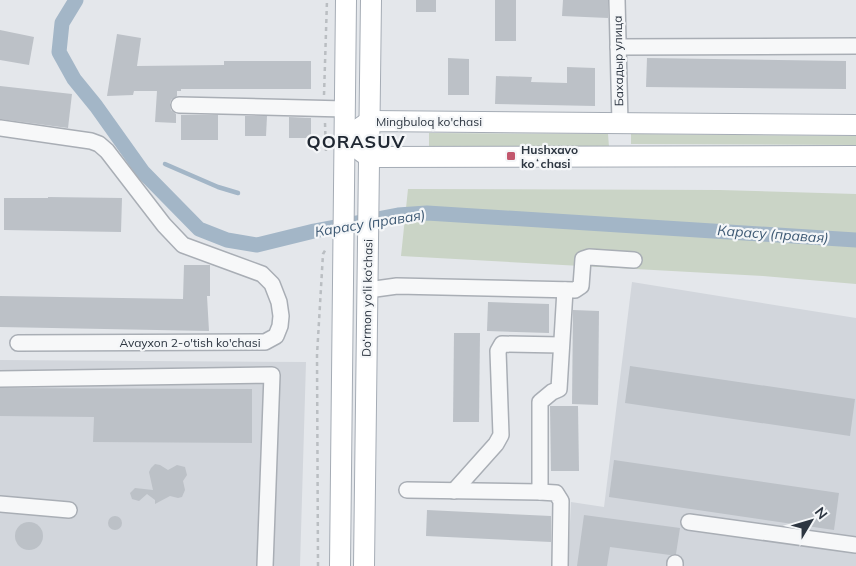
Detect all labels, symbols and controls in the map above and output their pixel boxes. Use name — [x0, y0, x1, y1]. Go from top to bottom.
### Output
street label: Бахадыр улица — [610, 15, 626, 107]
street label: Mingbuloq ko'chasi — [376, 114, 482, 129]
district label: QORASUV — [307, 130, 406, 153]
place label: Hushxavo koʻchasi — [521, 142, 578, 171]
marker: Hushxavo koʻchasi — [505, 150, 517, 162]
water label: Карасу (правая) — [314, 205, 426, 241]
water label: Карасу (правая) — [717, 221, 829, 247]
street label: Do‘rmon yo‘li ko‘chasi — [358, 239, 376, 357]
street label: Avayxon 2-o'tish ko'chasi — [119, 335, 261, 350]
north arrow — [786, 496, 836, 546]
text: N — [811, 503, 832, 523]

